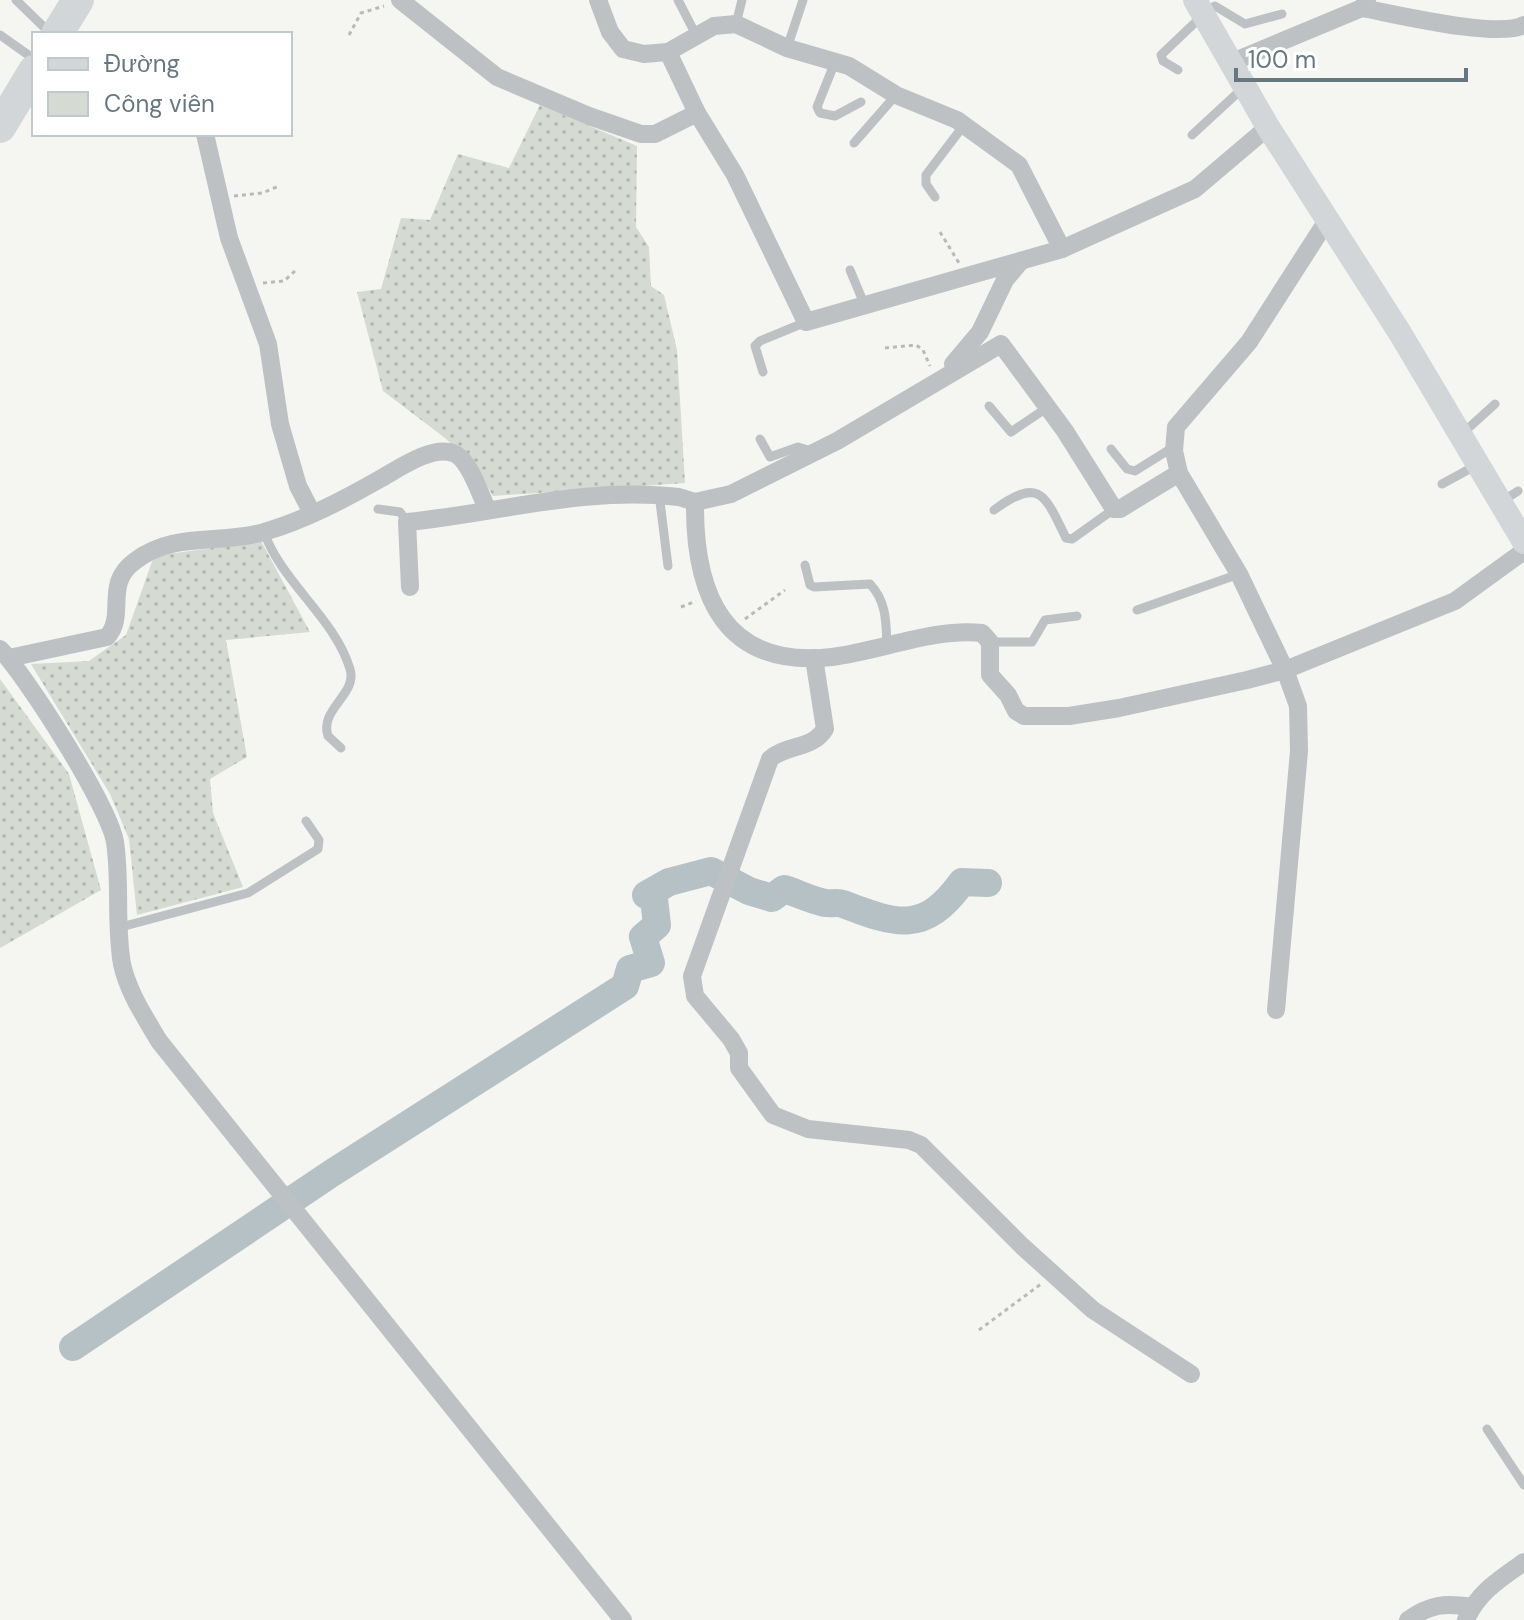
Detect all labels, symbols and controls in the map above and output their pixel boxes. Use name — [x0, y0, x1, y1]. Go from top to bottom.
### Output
legend — [32, 32, 292, 136]
scale bar — [1236, 32, 1466, 82]
text: 100 m — [1248, 44, 1316, 75]
text: Đường — [104, 48, 180, 79]
text: Công viên — [104, 88, 215, 119]

